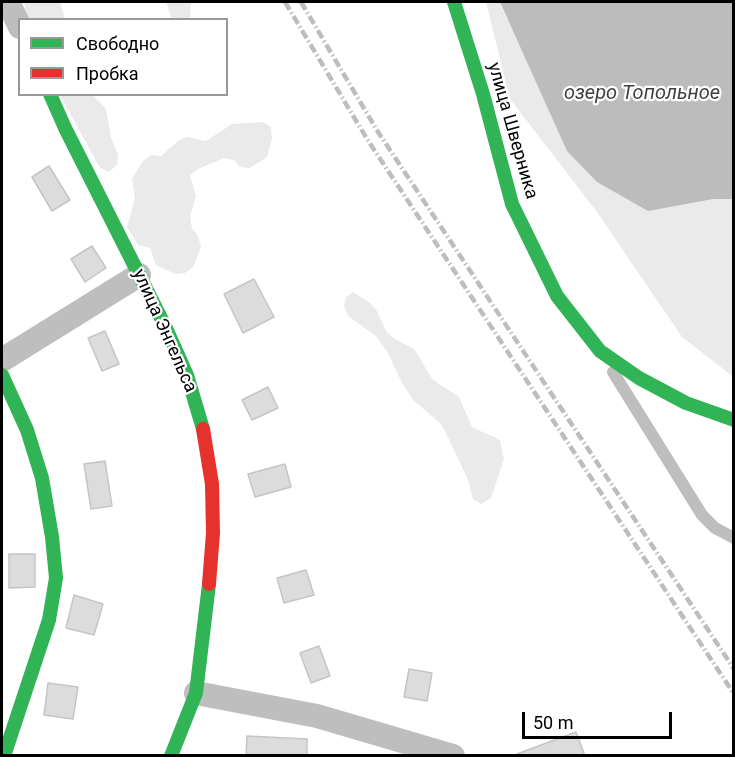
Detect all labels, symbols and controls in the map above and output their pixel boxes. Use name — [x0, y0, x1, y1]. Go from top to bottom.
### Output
legend — [18, 18, 228, 96]
text: Свободно — [76, 33, 159, 54]
street label: улица Шверника — [482, 60, 542, 202]
text: Пробка — [76, 63, 139, 84]
water label: озеро Топольное — [564, 82, 720, 106]
street label: улица Энгельса — [127, 266, 201, 396]
scale bar — [525, 700, 675, 738]
text: 50 m — [533, 712, 573, 733]

